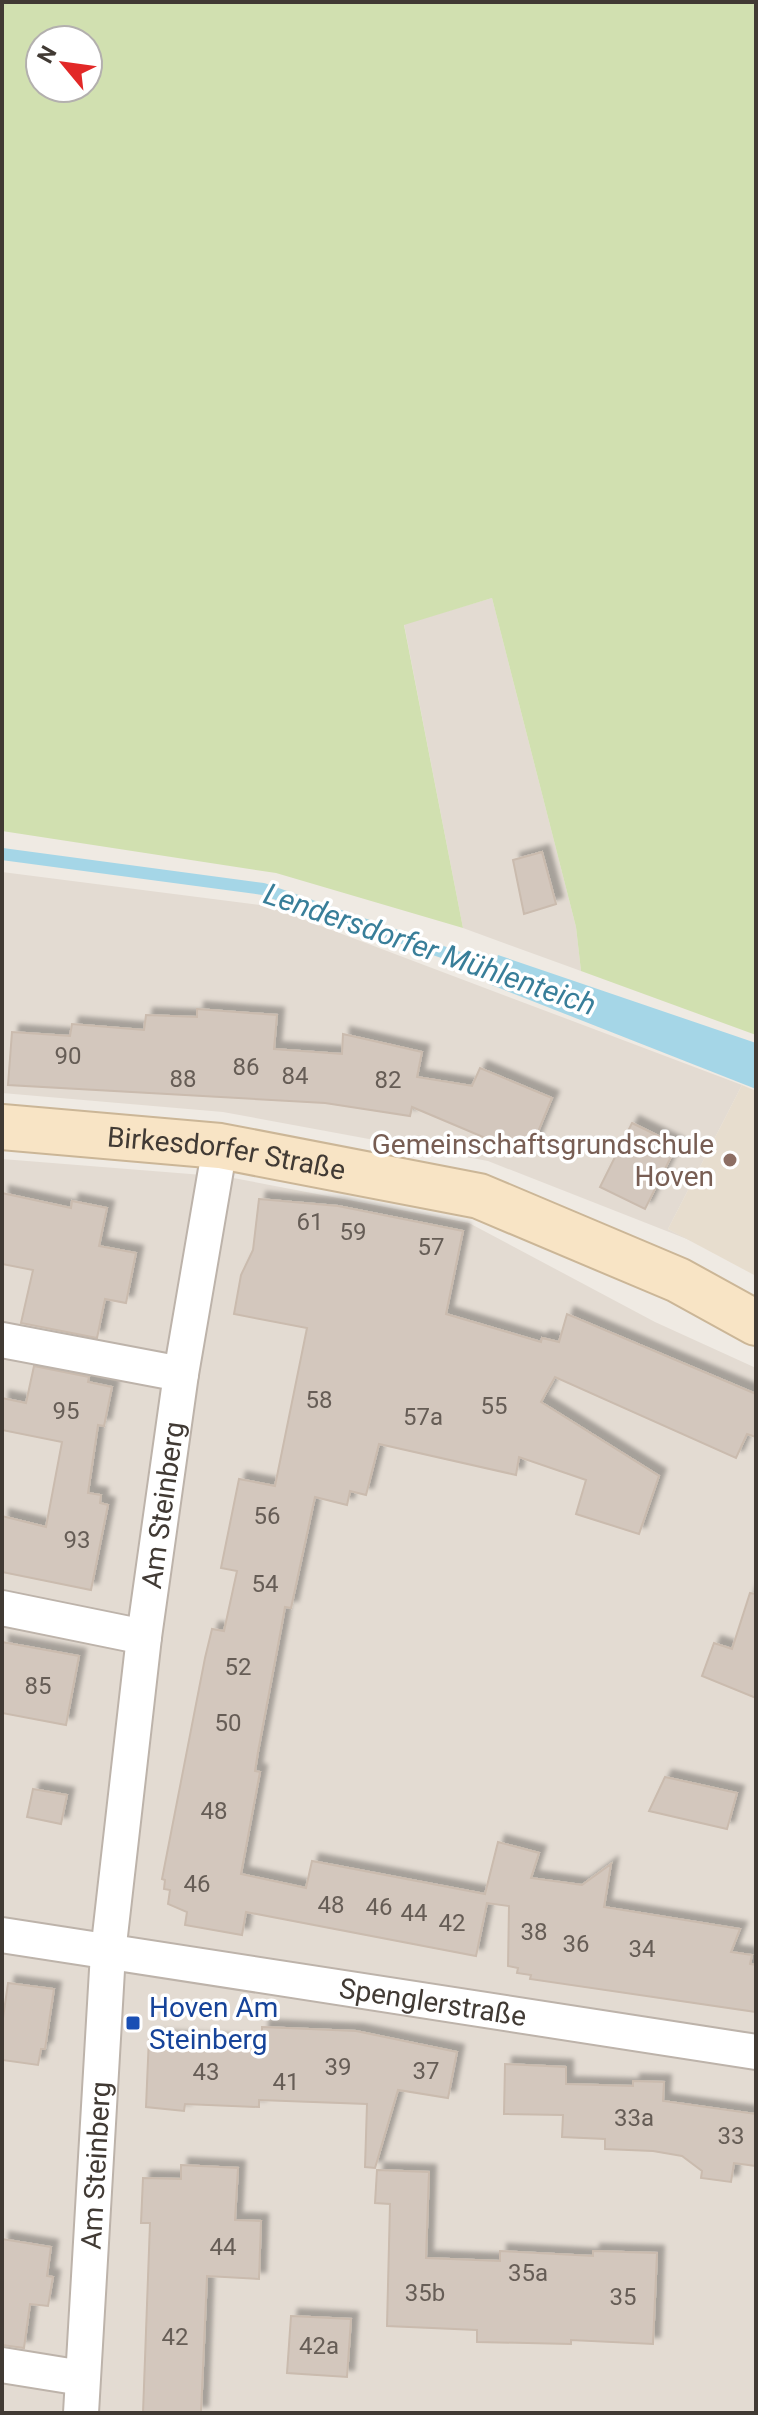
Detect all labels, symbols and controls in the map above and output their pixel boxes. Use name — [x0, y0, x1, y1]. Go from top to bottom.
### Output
north arrow — [24, 24, 104, 104]
text: N — [32, 42, 62, 67]
water label: Lendersdorfer Mühlenteich — [259, 876, 601, 1022]
house number: 90 — [55, 1042, 81, 1070]
house number: 86 — [233, 1053, 259, 1081]
house number: 84 — [282, 1062, 308, 1090]
house number: 88 — [170, 1065, 196, 1093]
house number: 82 — [375, 1066, 401, 1094]
street label: Birkesdorfer Straße — [106, 1120, 348, 1186]
place label: Gemeinschaftsgrundschule Hoven — [372, 1128, 714, 1193]
marker: Gemeinschaftsgrundschule Hoven — [721, 1151, 739, 1169]
house number: 61 — [297, 1208, 323, 1236]
house number: 59 — [340, 1218, 366, 1246]
house number: 57 — [418, 1233, 444, 1261]
house number: 58 — [306, 1386, 332, 1414]
house number: 55 — [481, 1392, 507, 1420]
house number: 95 — [53, 1397, 79, 1425]
house number: 57a — [403, 1403, 443, 1431]
street label: Am Steinberg — [134, 1420, 191, 1591]
house number: 56 — [254, 1502, 280, 1530]
house number: 93 — [64, 1526, 90, 1554]
house number: 54 — [252, 1570, 278, 1598]
house number: 52 — [225, 1653, 251, 1681]
house number: 85 — [25, 1672, 51, 1700]
house number: 50 — [215, 1709, 241, 1737]
house number: 48 — [201, 1797, 227, 1825]
house number: 46 — [184, 1870, 210, 1898]
house number: 48 — [318, 1891, 344, 1919]
house number: 46 — [366, 1893, 392, 1921]
house number: 44 — [401, 1899, 427, 1927]
house number: 42 — [439, 1909, 465, 1937]
house number: 38 — [521, 1918, 547, 1946]
house number: 36 — [563, 1930, 589, 1958]
house number: 34 — [629, 1935, 655, 1963]
street label: Spenglerstraße — [337, 1971, 529, 2033]
place label: Hoven Am Steinberg — [149, 1991, 278, 2056]
marker: Hoven Am Steinberg — [124, 2014, 142, 2032]
house number: 39 — [325, 2053, 351, 2081]
house number: 37 — [413, 2057, 439, 2085]
house number: 43 — [193, 2058, 219, 2086]
house number: 41 — [273, 2068, 299, 2096]
street label: Am Steinberg — [74, 2080, 117, 2250]
house number: 33a — [614, 2104, 654, 2132]
house number: 33 — [718, 2122, 744, 2150]
house number: 44 — [210, 2233, 236, 2261]
house number: 35a — [508, 2259, 548, 2287]
house number: 35b — [405, 2279, 445, 2307]
house number: 35 — [610, 2283, 636, 2311]
house number: 42 — [162, 2323, 188, 2351]
house number: 42a — [299, 2332, 339, 2360]

